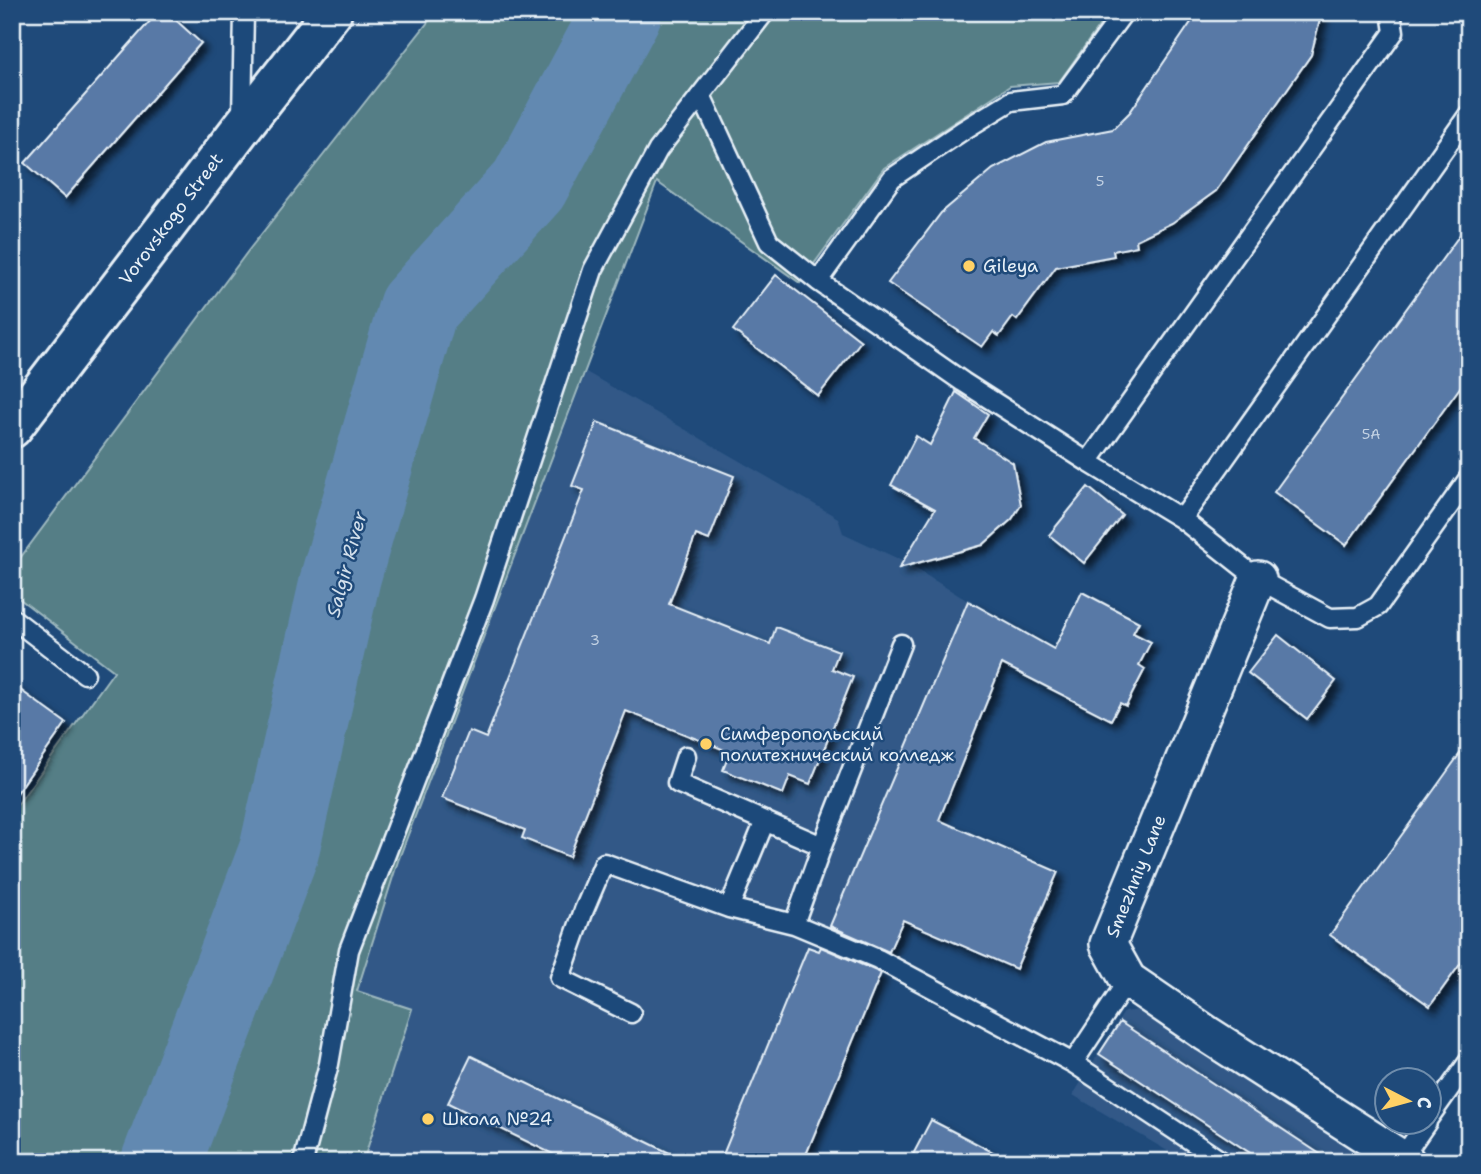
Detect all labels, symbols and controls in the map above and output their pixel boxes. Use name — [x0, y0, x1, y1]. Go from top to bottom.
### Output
street label: Vorovskogo Street — [114, 148, 229, 290]
house number: 5 — [1096, 172, 1104, 190]
place label: Gileya — [983, 254, 1038, 278]
marker: Gileya — [961, 258, 977, 274]
house number: 5А — [1362, 425, 1380, 443]
water label: Salgir River — [320, 508, 373, 620]
house number: 3 — [590, 631, 600, 649]
place label: Симферопольский политехнический колледж — [720, 722, 955, 767]
marker: Симферопольский политехнический колледж — [698, 736, 714, 752]
street label: Smezhniy Lane — [1100, 811, 1172, 941]
north arrow — [1372, 1066, 1442, 1136]
text: С — [1411, 1096, 1437, 1110]
place label: Школа №24 — [442, 1107, 552, 1131]
marker: Школа №24 — [420, 1111, 436, 1127]

